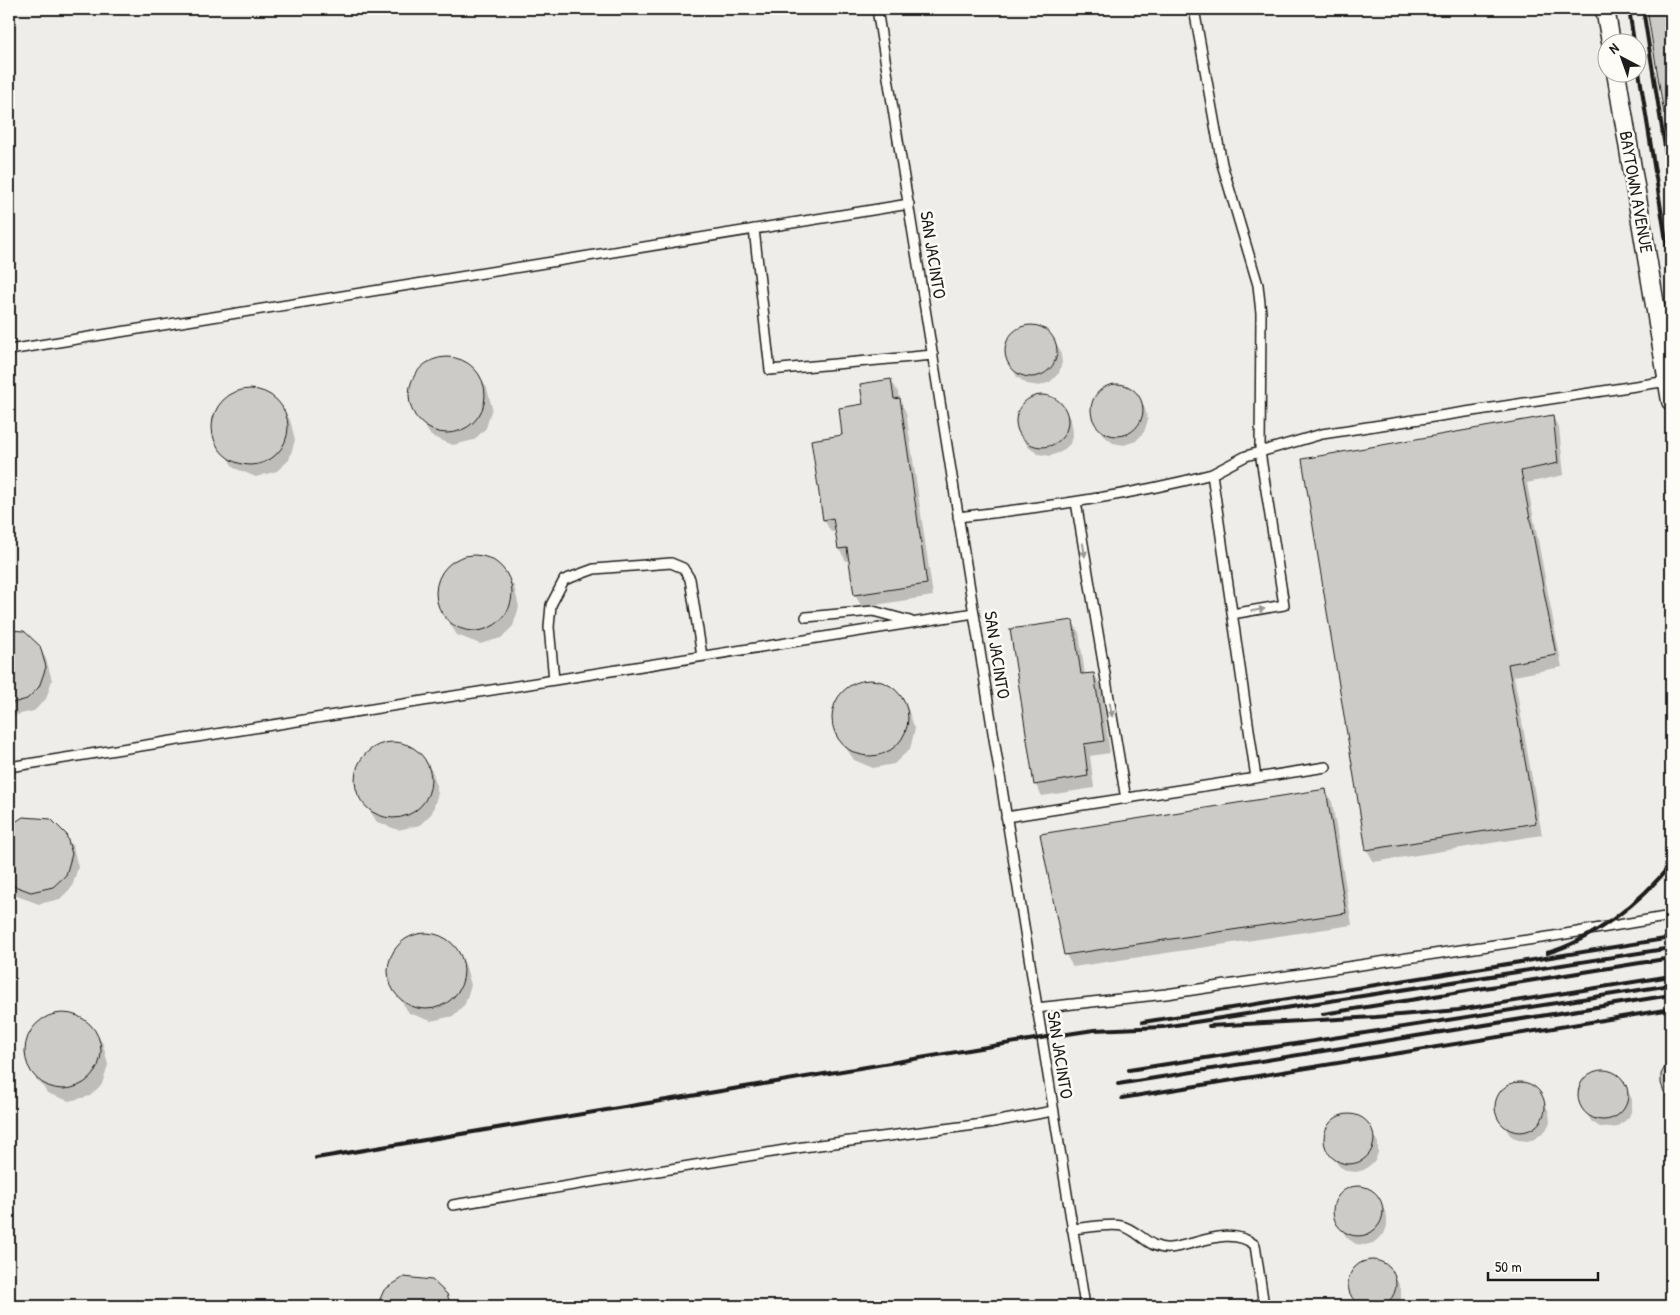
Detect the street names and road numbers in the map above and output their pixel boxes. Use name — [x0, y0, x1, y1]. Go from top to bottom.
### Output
street label: BAYTOWN AVENUE — [1613, 129, 1660, 255]
street label: SAN JACINTO — [914, 209, 953, 300]
street label: SAN JACINTO — [978, 609, 1017, 700]
street label: SAN JACINTO — [1041, 1009, 1080, 1100]

